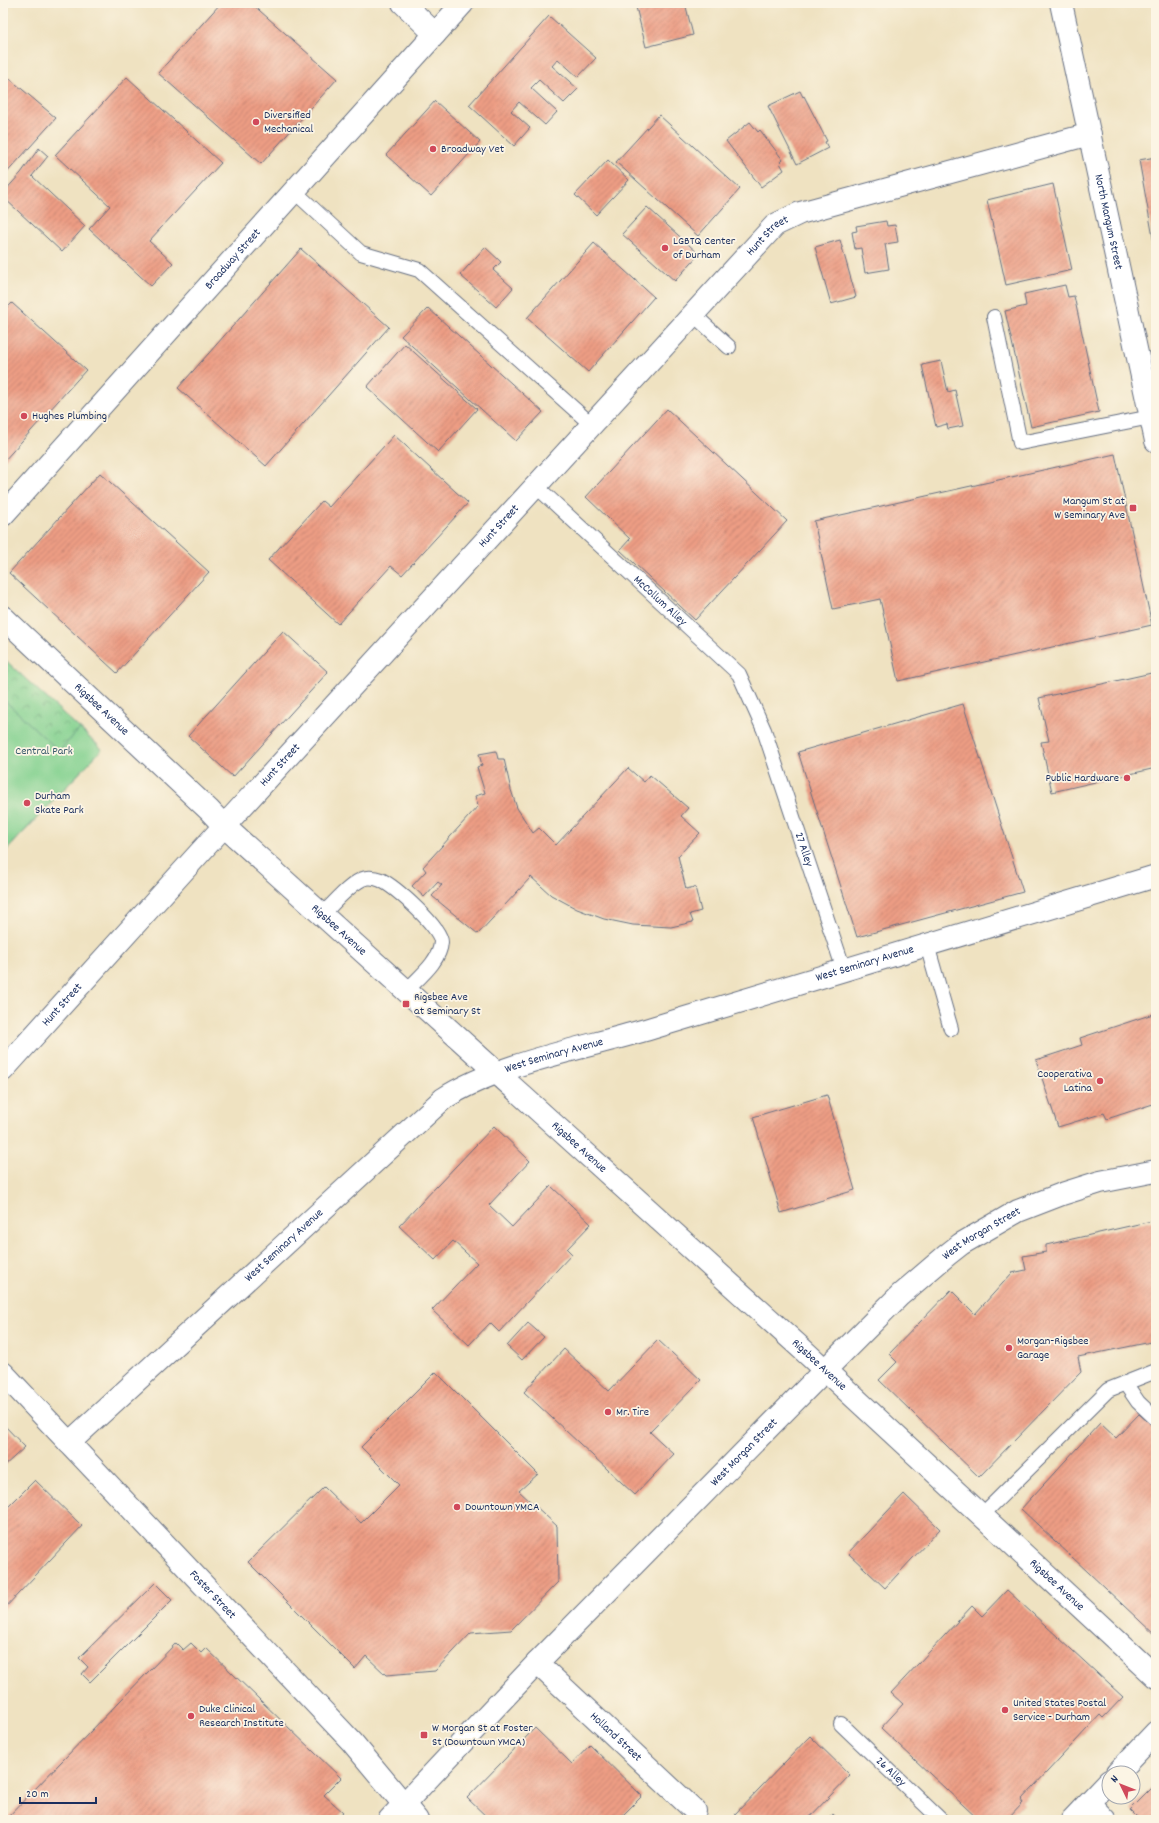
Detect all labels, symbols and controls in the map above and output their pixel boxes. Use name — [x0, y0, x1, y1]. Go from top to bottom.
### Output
place label: Diversified Mechanical — [264, 107, 313, 138]
marker: Diversified Mechanical — [251, 117, 261, 127]
place label: Broadway Vet — [441, 141, 505, 158]
marker: Broadway Vet — [428, 144, 438, 154]
street label: North Mangum Street — [1090, 173, 1127, 272]
street label: Hunt Street — [742, 211, 792, 260]
street label: Broadway Street — [201, 224, 265, 293]
place label: LGBTQ Center of Durham — [673, 233, 736, 264]
marker: LGBTQ Center of Durham — [660, 243, 670, 253]
place label: Hughes Plumbing — [32, 408, 107, 425]
marker: Hughes Plumbing — [19, 411, 29, 421]
place label: Mangum St at W Seminary Ave — [1054, 493, 1126, 524]
street label: Hunt Street — [475, 500, 524, 552]
marker: Mangum St at W Seminary Ave — [1128, 503, 1138, 513]
street label: McCollum Alley — [629, 572, 691, 631]
street label: Rigsbee Avenue — [70, 679, 133, 739]
street label: Hunt Street — [256, 739, 305, 790]
park label: Central Park — [15, 743, 73, 760]
place label: Public Hardware — [1046, 770, 1119, 787]
marker: Public Hardware — [1122, 773, 1132, 783]
place label: Durham Skate Park — [35, 788, 84, 819]
marker: Durham Skate Park — [22, 798, 32, 808]
street label: 27 Alley — [790, 830, 818, 870]
street label: Rigsbee Avenue — [307, 900, 370, 960]
street label: West Seminary Avenue — [814, 941, 916, 986]
street label: Hunt Street — [38, 979, 87, 1030]
place label: Rigsbee Ave at Seminary St — [414, 989, 481, 1020]
marker: Rigsbee Ave at Seminary St — [401, 999, 411, 1009]
street label: West Seminary Avenue — [502, 1033, 605, 1078]
place label: Cooperativa Latina — [1037, 1066, 1092, 1097]
marker: Cooperativa Latina — [1095, 1076, 1105, 1086]
street label: Rigsbee Avenue — [547, 1117, 611, 1177]
street label: West Morgan Street — [938, 1202, 1024, 1264]
street label: West Seminary Avenue — [241, 1205, 327, 1286]
place label: Morgan-Rigsbee Garage — [1017, 1333, 1088, 1364]
street label: Rigsbee Avenue — [788, 1335, 850, 1395]
marker: Morgan-Rigsbee Garage — [1004, 1343, 1014, 1353]
place label: Mr. Tire — [616, 1404, 649, 1421]
marker: Mr. Tire — [603, 1407, 613, 1417]
street label: West Morgan Street — [706, 1414, 782, 1490]
place label: Downtown YMCA — [465, 1499, 540, 1516]
marker: Downtown YMCA — [452, 1502, 462, 1512]
street label: Rigsbee Avenue — [1025, 1555, 1088, 1615]
street label: Foster Street — [185, 1566, 240, 1623]
place label: United States Postal Service - Durham — [1013, 1695, 1106, 1726]
place label: Duke Clinical Research Institute — [199, 1701, 284, 1732]
marker: United States Postal Service - Durham — [1000, 1705, 1010, 1715]
street label: Holland Street — [586, 1708, 646, 1766]
marker: Duke Clinical Research Institute — [186, 1711, 196, 1721]
place label: W Morgan St at Foster St (Downtown YMCA) — [432, 1720, 533, 1751]
marker: W Morgan St at Foster St (Downtown YMCA) — [419, 1730, 429, 1740]
street label: 26 Alley — [872, 1753, 911, 1791]
north arrow — [1101, 1765, 1141, 1805]
text: N — [1107, 1772, 1123, 1787]
scale bar — [20, 1779, 96, 1805]
text: 20 m — [26, 1786, 49, 1803]

